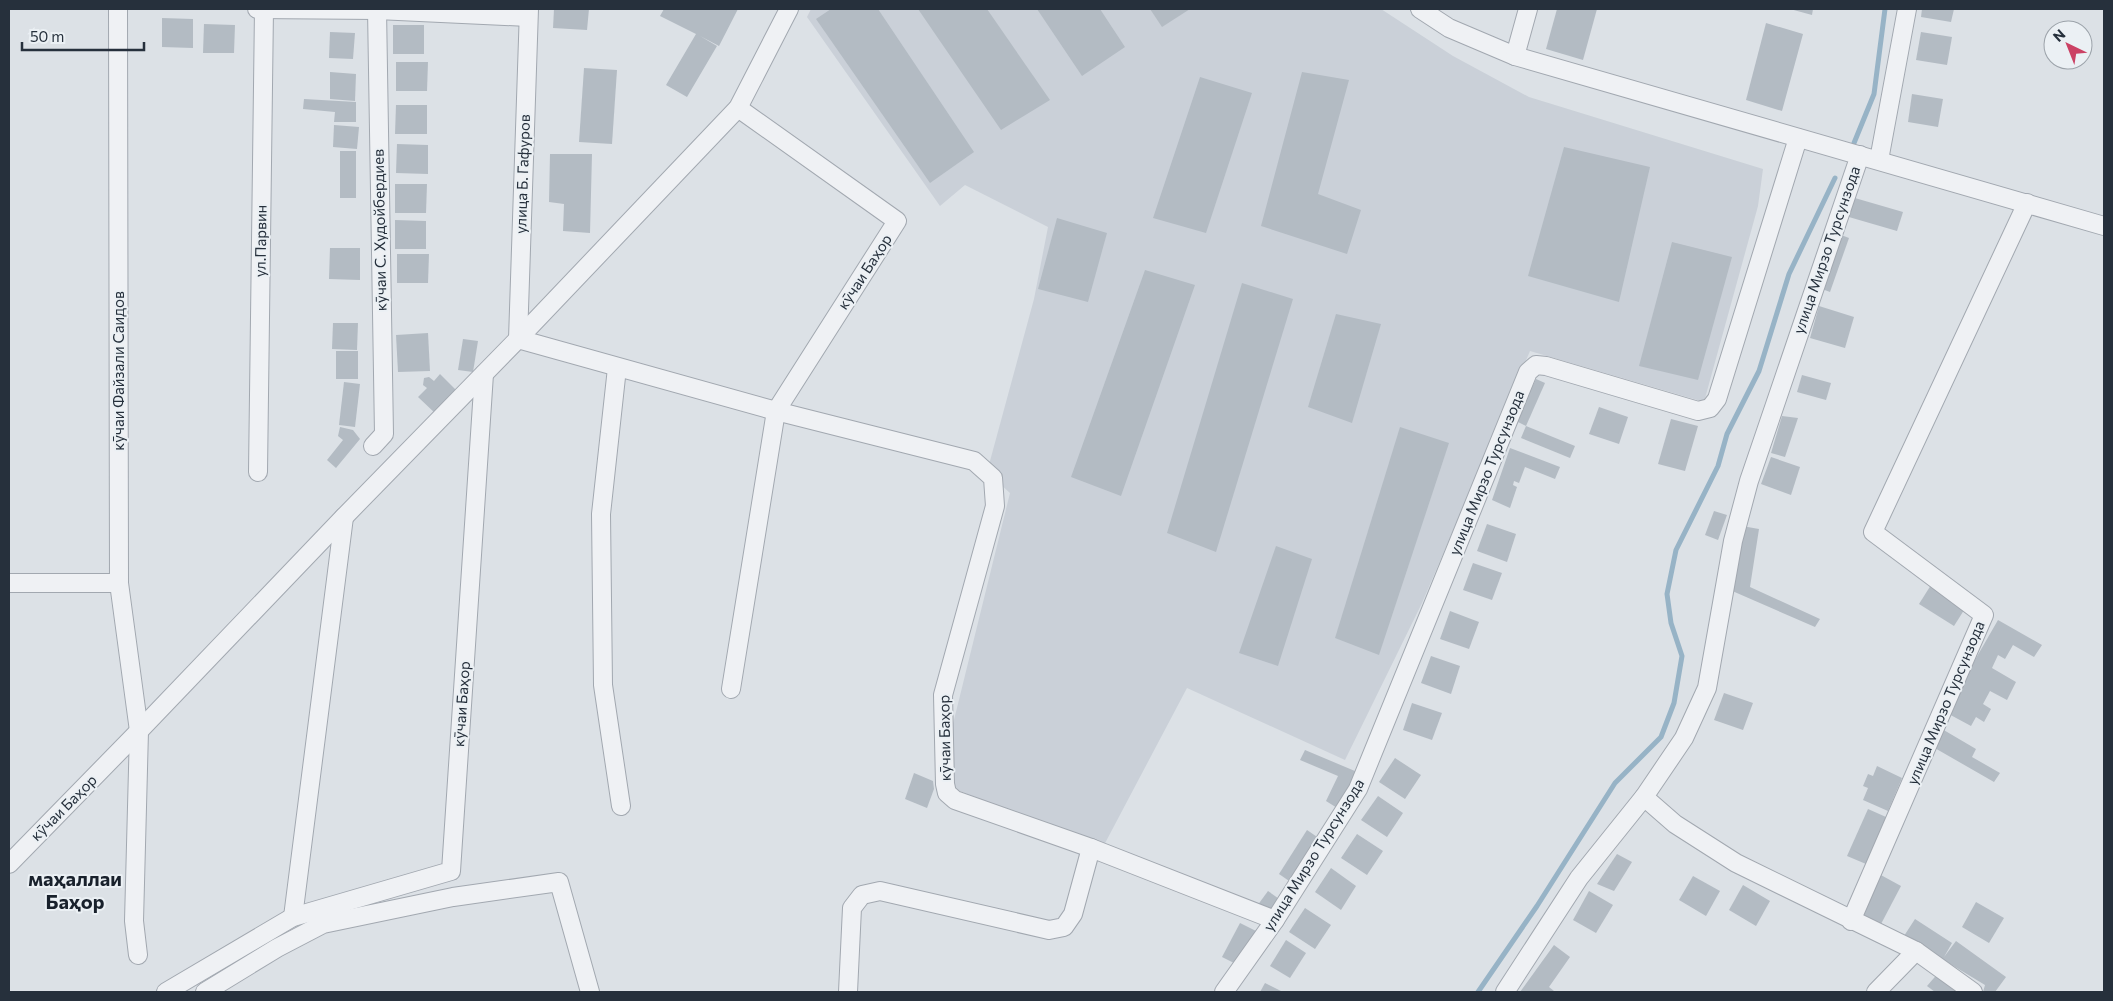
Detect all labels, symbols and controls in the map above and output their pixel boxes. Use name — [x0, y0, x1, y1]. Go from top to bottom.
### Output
scale bar — [22, 20, 145, 52]
north arrow — [2043, 20, 2093, 70]
text: N — [2049, 25, 2068, 45]
text: 50 m — [30, 27, 64, 45]
street label: улица Б. Гафуров — [511, 114, 533, 234]
street label: кӯчаи С. Худойбердиев — [369, 149, 389, 311]
street label: улица Мирзо Турсунзода — [1789, 163, 1863, 336]
street label: ул.Парвин — [250, 205, 270, 277]
street label: кӯчаи Баҳор — [833, 230, 895, 312]
street label: кӯчаи Файзали Саидов — [109, 291, 127, 451]
street label: улица Мирзо Турсунзода — [1445, 388, 1527, 558]
street label: улица Мирзо Турсунзода — [1902, 618, 1988, 787]
street label: кӯчаи Баҳор — [449, 660, 473, 748]
street label: кӯчаи Баҳор — [934, 695, 954, 781]
street label: кӯчаи Баҳор — [26, 770, 100, 844]
street label: улица Мирзо Турсунзода — [1259, 775, 1367, 934]
district label: маҳаллаи Баҳор — [28, 866, 122, 913]

